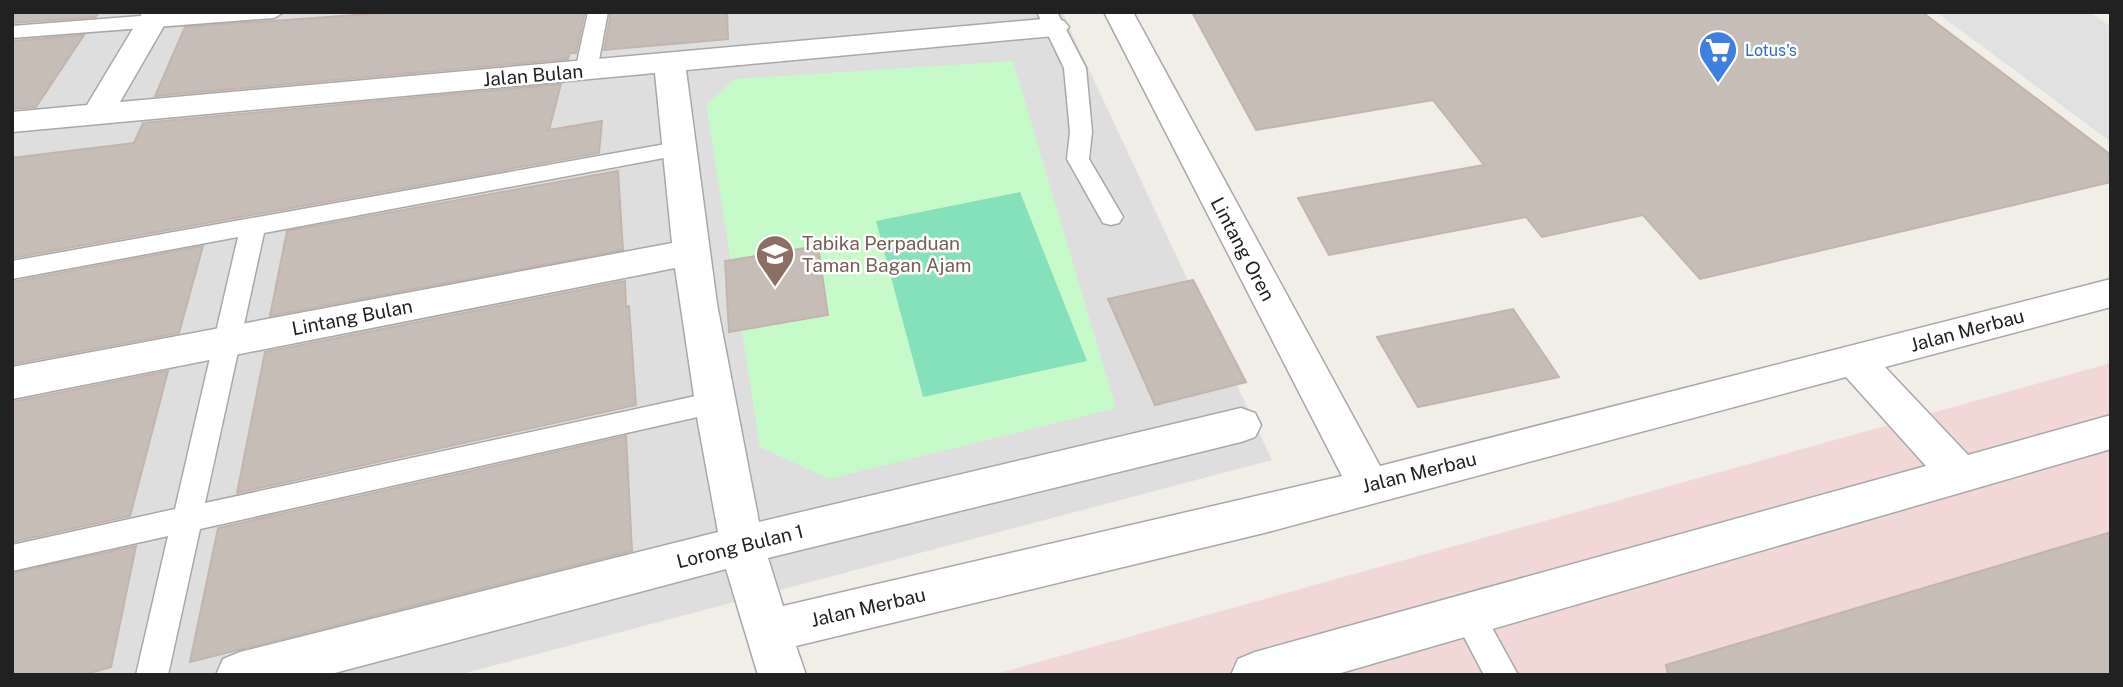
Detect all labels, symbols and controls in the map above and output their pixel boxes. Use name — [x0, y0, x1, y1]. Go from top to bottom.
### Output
supermarket icon: Lotus's — [1697, 29, 1739, 84]
place label: Lotus's — [1745, 41, 1797, 60]
street label: Jalan Bulan — [482, 60, 584, 90]
street label: Lintang Oren — [1206, 193, 1280, 305]
place label: Tabika Perpaduan Taman Bagan Ajam — [802, 232, 971, 276]
school or university icon: Tabika Perpaduan Taman Bagan Ajam — [754, 233, 796, 288]
street label: Lintang Bulan — [290, 295, 414, 339]
street label: Jalan Merbau — [1908, 304, 2026, 356]
street label: Jalan Merbau — [1359, 447, 1479, 497]
street label: Lorong Bulan 1 — [674, 520, 806, 572]
street label: Jalan Merbau — [808, 583, 928, 631]

